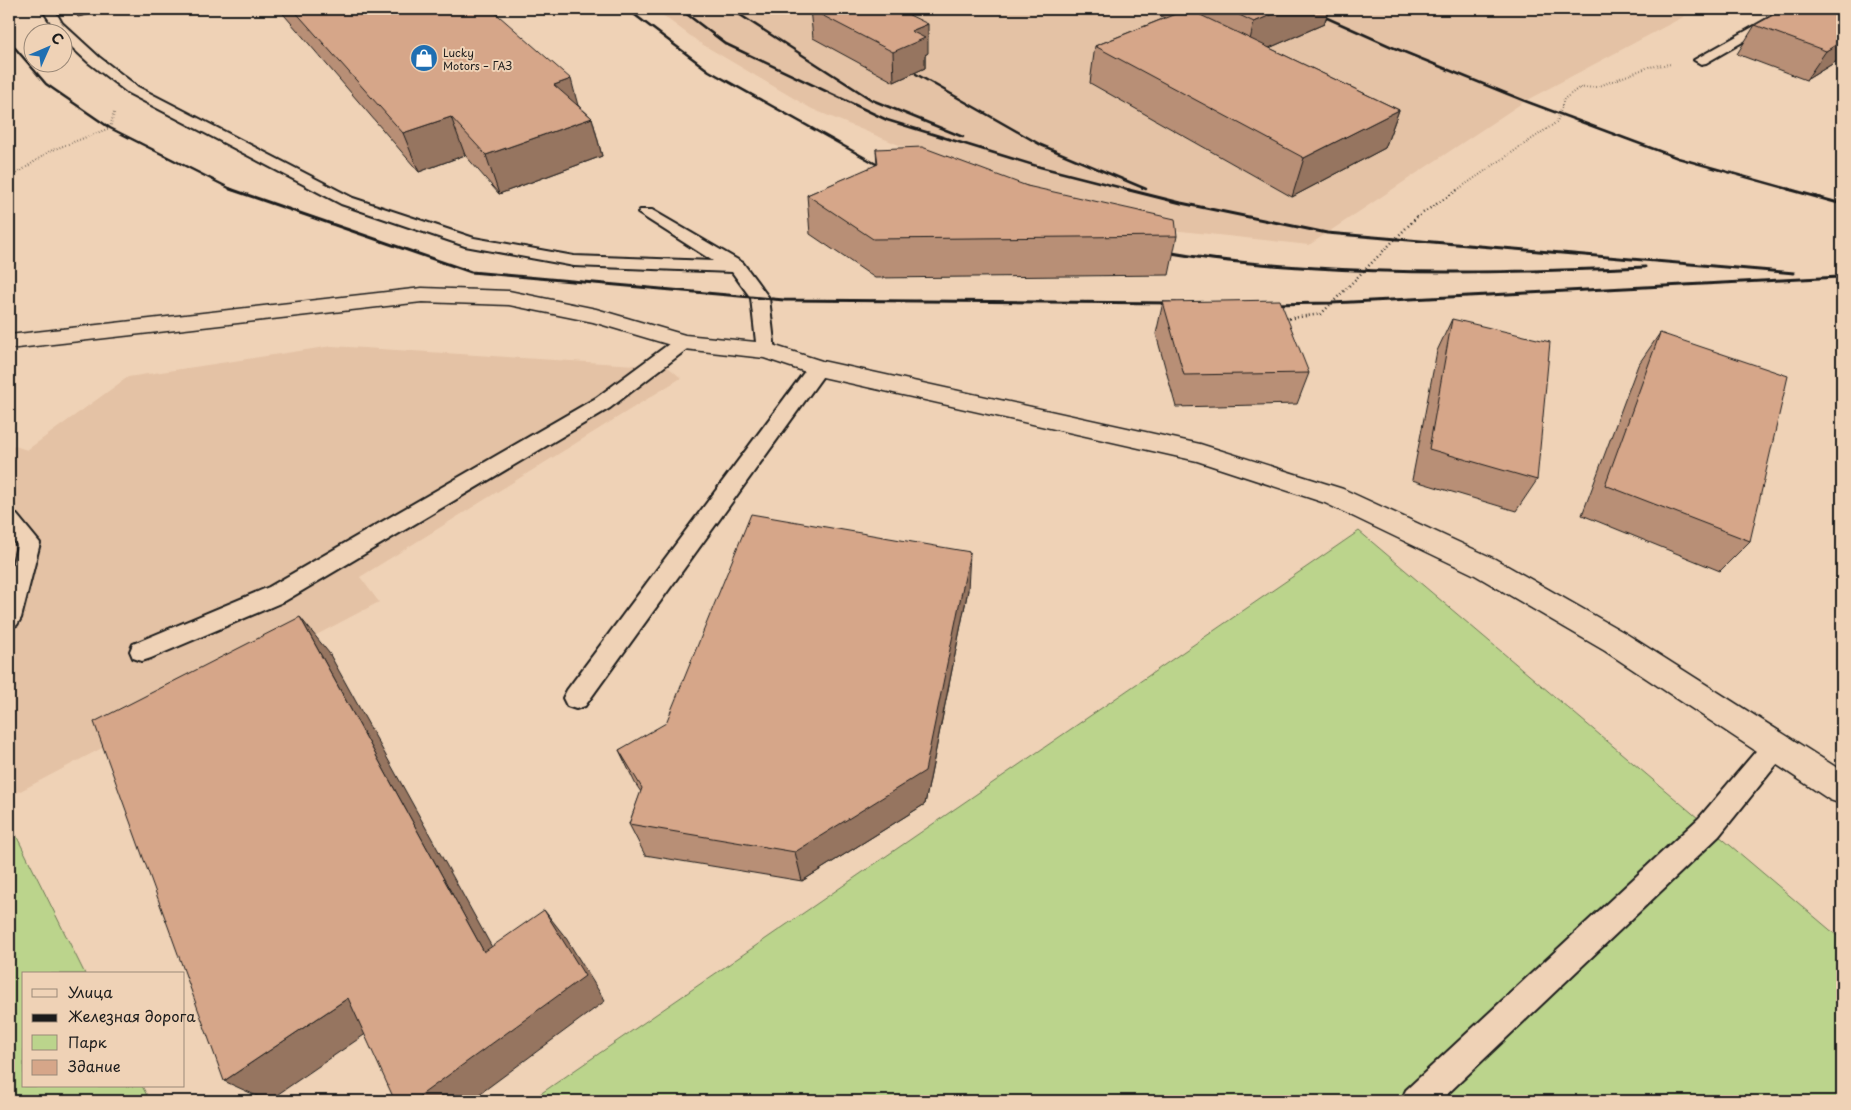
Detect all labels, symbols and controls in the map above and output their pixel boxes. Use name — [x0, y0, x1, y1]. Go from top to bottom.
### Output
north arrow — [22, 22, 72, 72]
text: С — [46, 27, 69, 50]
shop icon: Lucky Motors – ГАЗ — [409, 43, 439, 73]
place label: Lucky Motors – ГАЗ — [443, 44, 512, 74]
legend — [22, 972, 185, 1088]
text: Улица — [68, 980, 113, 1003]
text: Железная дорога — [68, 1004, 196, 1027]
text: Парк — [68, 1030, 107, 1053]
text: Здание — [68, 1054, 121, 1077]

